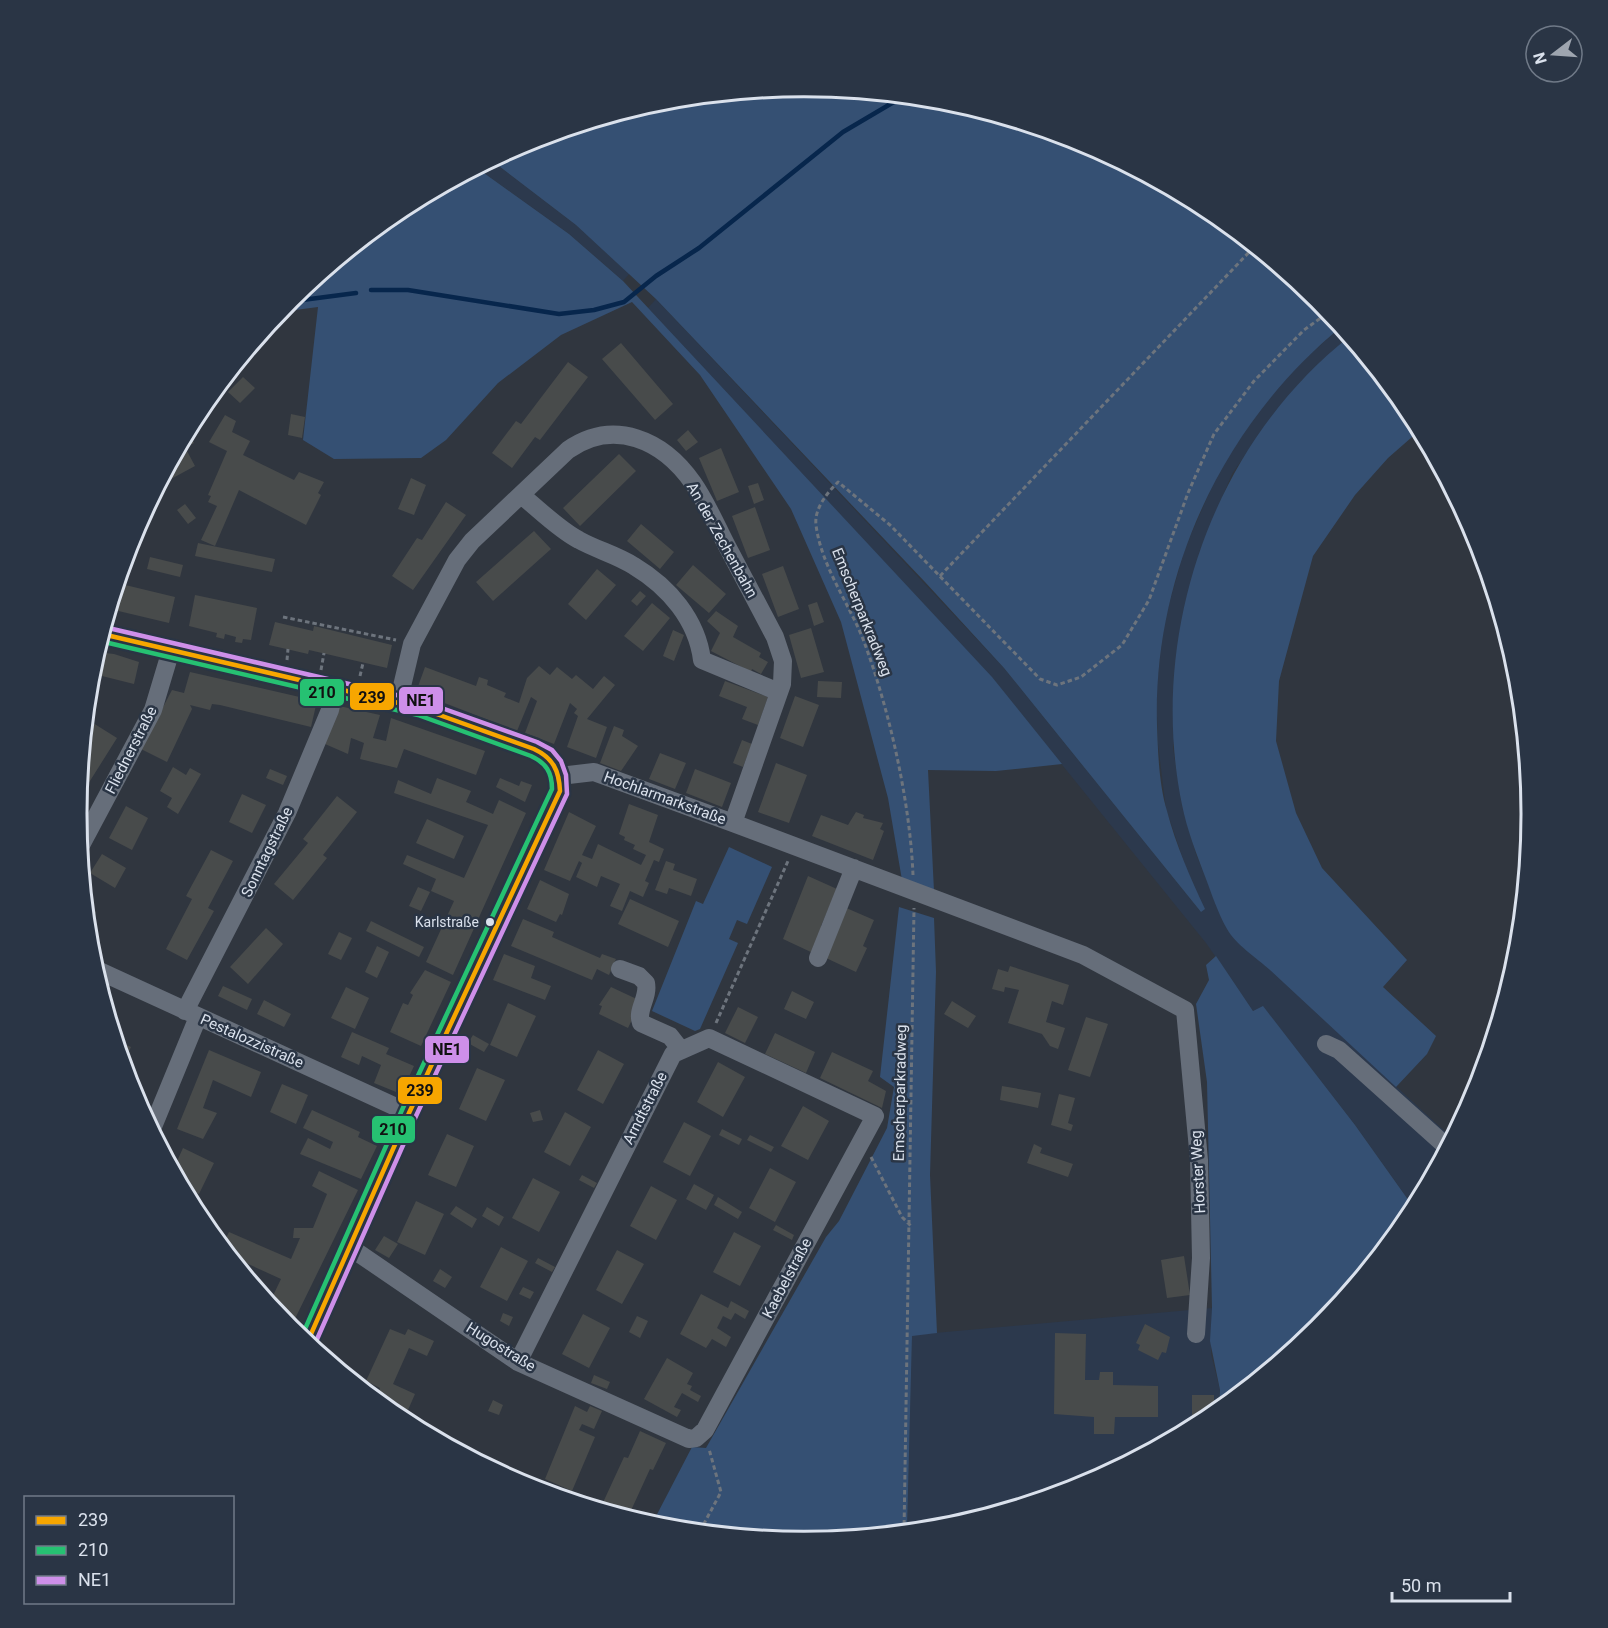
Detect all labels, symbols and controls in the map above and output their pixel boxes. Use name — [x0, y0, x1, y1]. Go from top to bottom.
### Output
north arrow — [1524, 24, 1584, 84]
text: N — [1529, 50, 1551, 66]
street label: An der Zechenbahn — [683, 479, 761, 601]
street label: Emscherparkradweg — [828, 545, 896, 679]
line badge: 210 — [299, 678, 345, 707]
line badge: 239 — [349, 682, 395, 711]
text: 210 — [308, 683, 336, 702]
line badge: NE1 — [398, 686, 444, 715]
text: 239 — [358, 688, 386, 707]
text: NE1 — [406, 691, 436, 710]
street label: Fliednerstraße — [101, 703, 161, 797]
street label: Hochlarmarkstraße — [601, 768, 729, 828]
street label: Sonntagstraße — [237, 804, 297, 900]
place label: Karlstraße — [415, 914, 479, 930]
marker: Karlstraße — [484, 916, 496, 928]
street label: Pestalozzistraße — [198, 1010, 307, 1072]
street label: Emscherparkradweg — [890, 1024, 910, 1162]
line badge: NE1 — [424, 1035, 470, 1064]
text: NE1 — [432, 1040, 462, 1059]
street label: Arndtstraße — [619, 1069, 671, 1147]
line badge: 239 — [397, 1076, 443, 1105]
text: 239 — [406, 1081, 434, 1100]
line badge: 210 — [371, 1115, 416, 1144]
text: 210 — [379, 1120, 407, 1139]
street label: Horster Weg — [1187, 1130, 1209, 1214]
street label: Kaebelstraße — [758, 1235, 816, 1321]
street label: Hugostraße — [463, 1319, 539, 1375]
legend — [24, 1496, 234, 1604]
text: 239 — [78, 1509, 108, 1530]
text: 210 — [78, 1539, 108, 1560]
scale bar — [1392, 1565, 1510, 1603]
text: NE1 — [78, 1569, 111, 1590]
text: 50 m — [1401, 1575, 1441, 1596]

